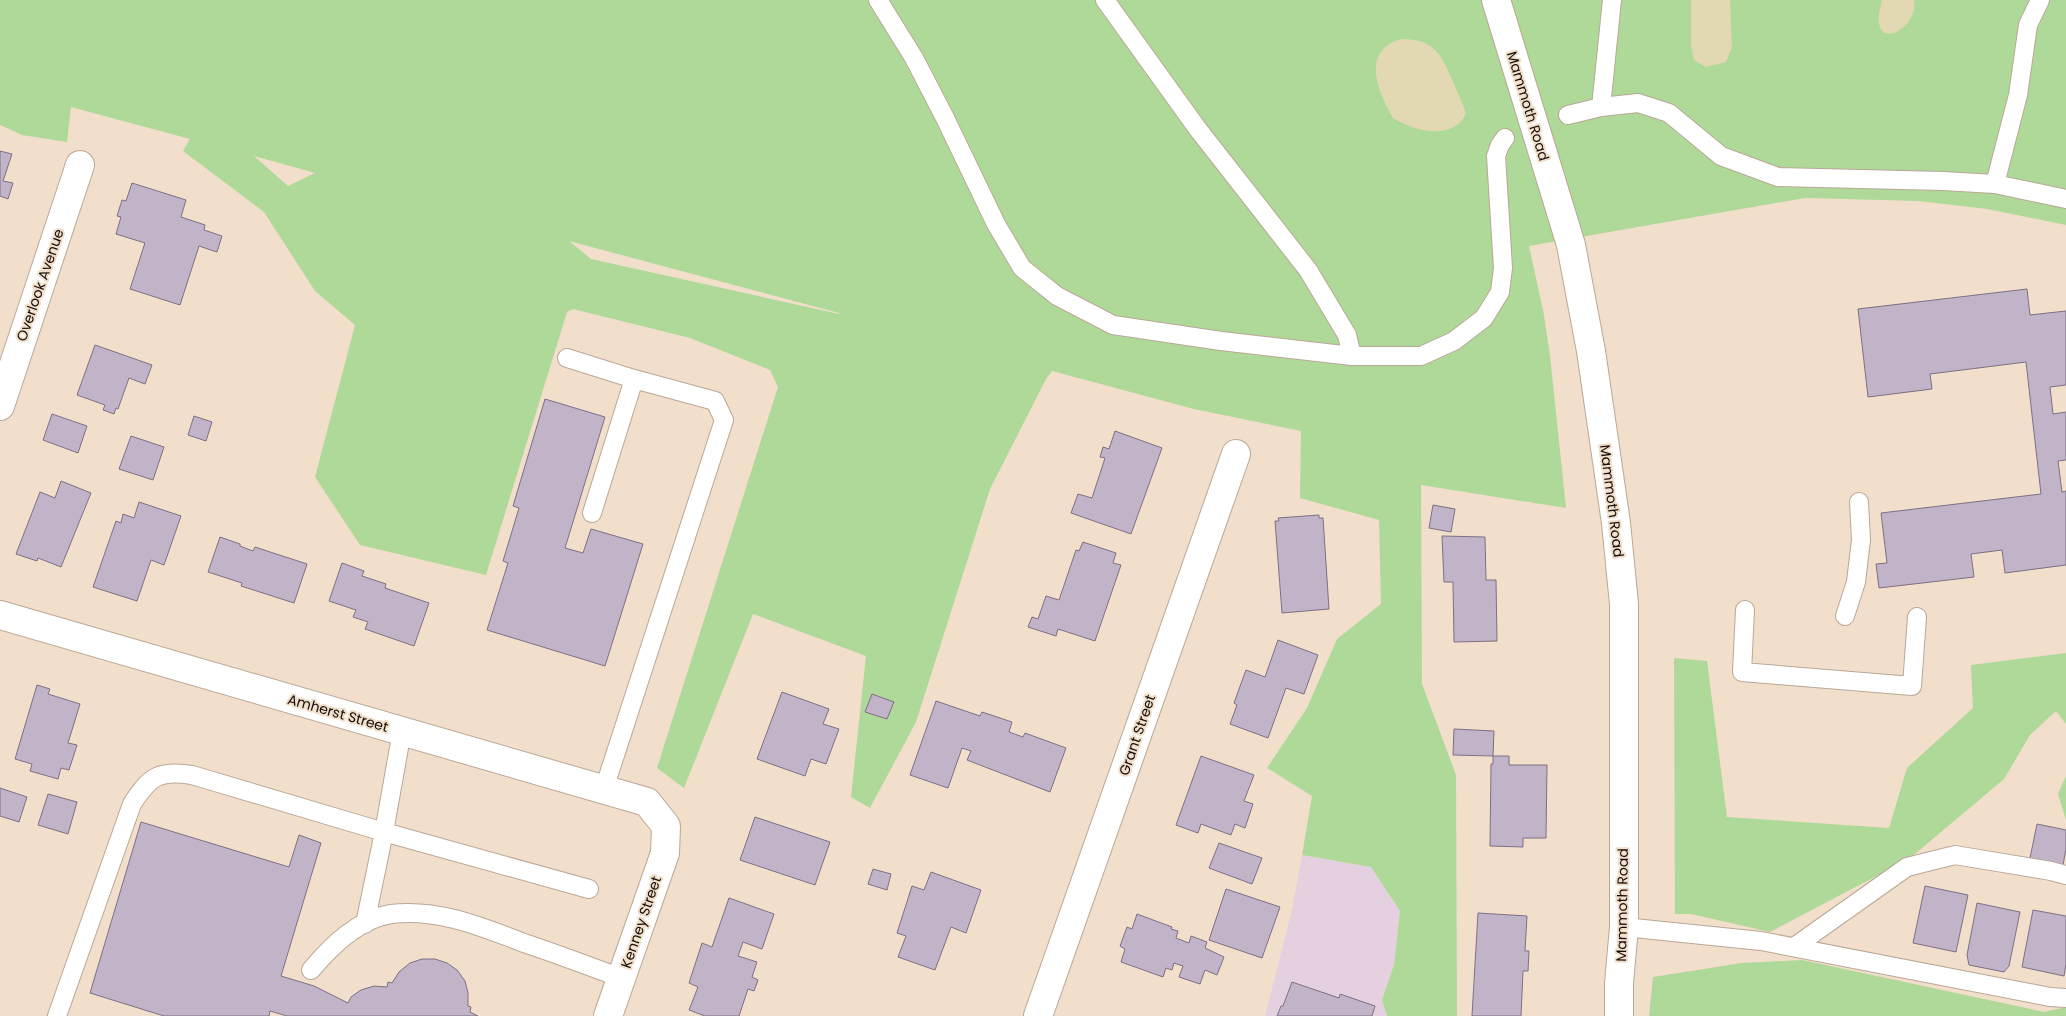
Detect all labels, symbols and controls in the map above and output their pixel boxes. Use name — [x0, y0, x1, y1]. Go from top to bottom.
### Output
street label: Mammoth Road — [1502, 49, 1554, 163]
street label: Overlook Avenue — [11, 226, 69, 344]
street label: Mammoth Road — [1595, 443, 1629, 559]
street label: Amherst Street — [285, 689, 391, 737]
street label: Grant Street — [1114, 692, 1160, 778]
street label: Mammoth Road — [1611, 848, 1633, 962]
street label: Kenney Street — [616, 873, 666, 971]

